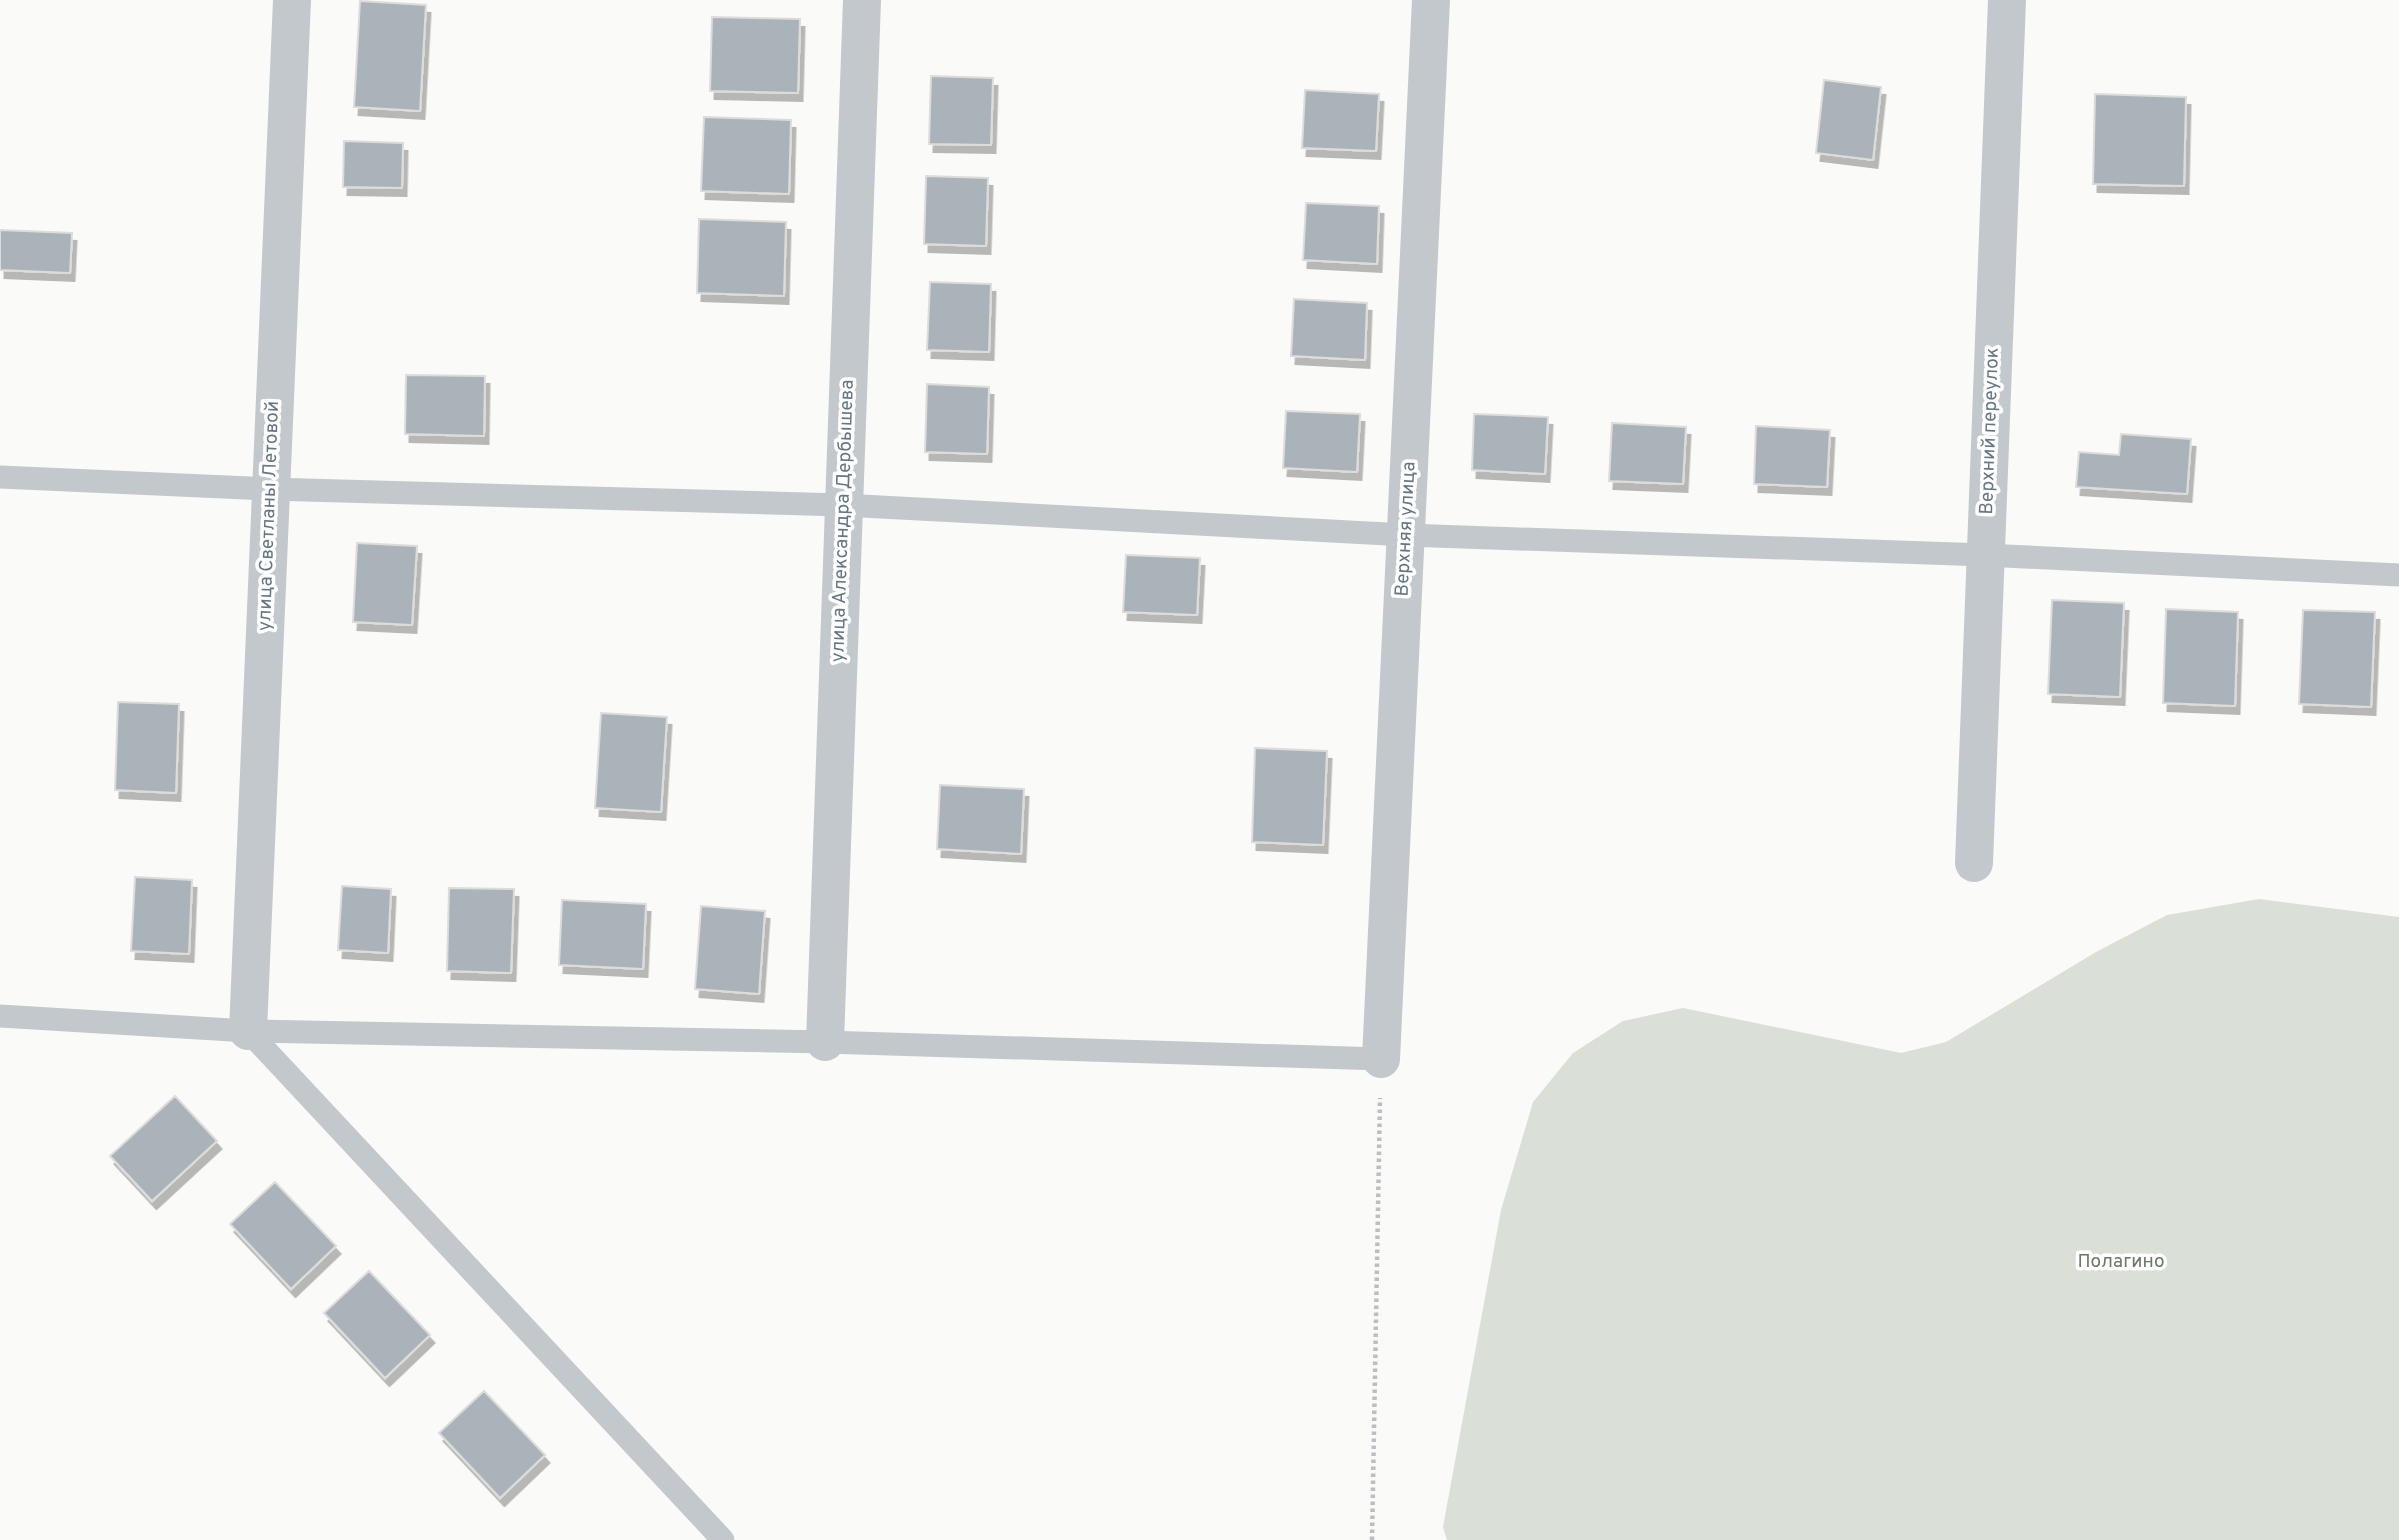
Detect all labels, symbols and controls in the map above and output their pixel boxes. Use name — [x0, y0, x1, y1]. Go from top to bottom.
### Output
street label: Верхний переулок — [1975, 347, 2005, 515]
street label: улица Александра Дербышева — [826, 379, 860, 663]
street label: улица Светланы Летовой — [253, 401, 285, 631]
street label: Верхняя улица — [1390, 461, 1422, 597]
park label: Полагино — [2077, 1250, 2165, 1274]

